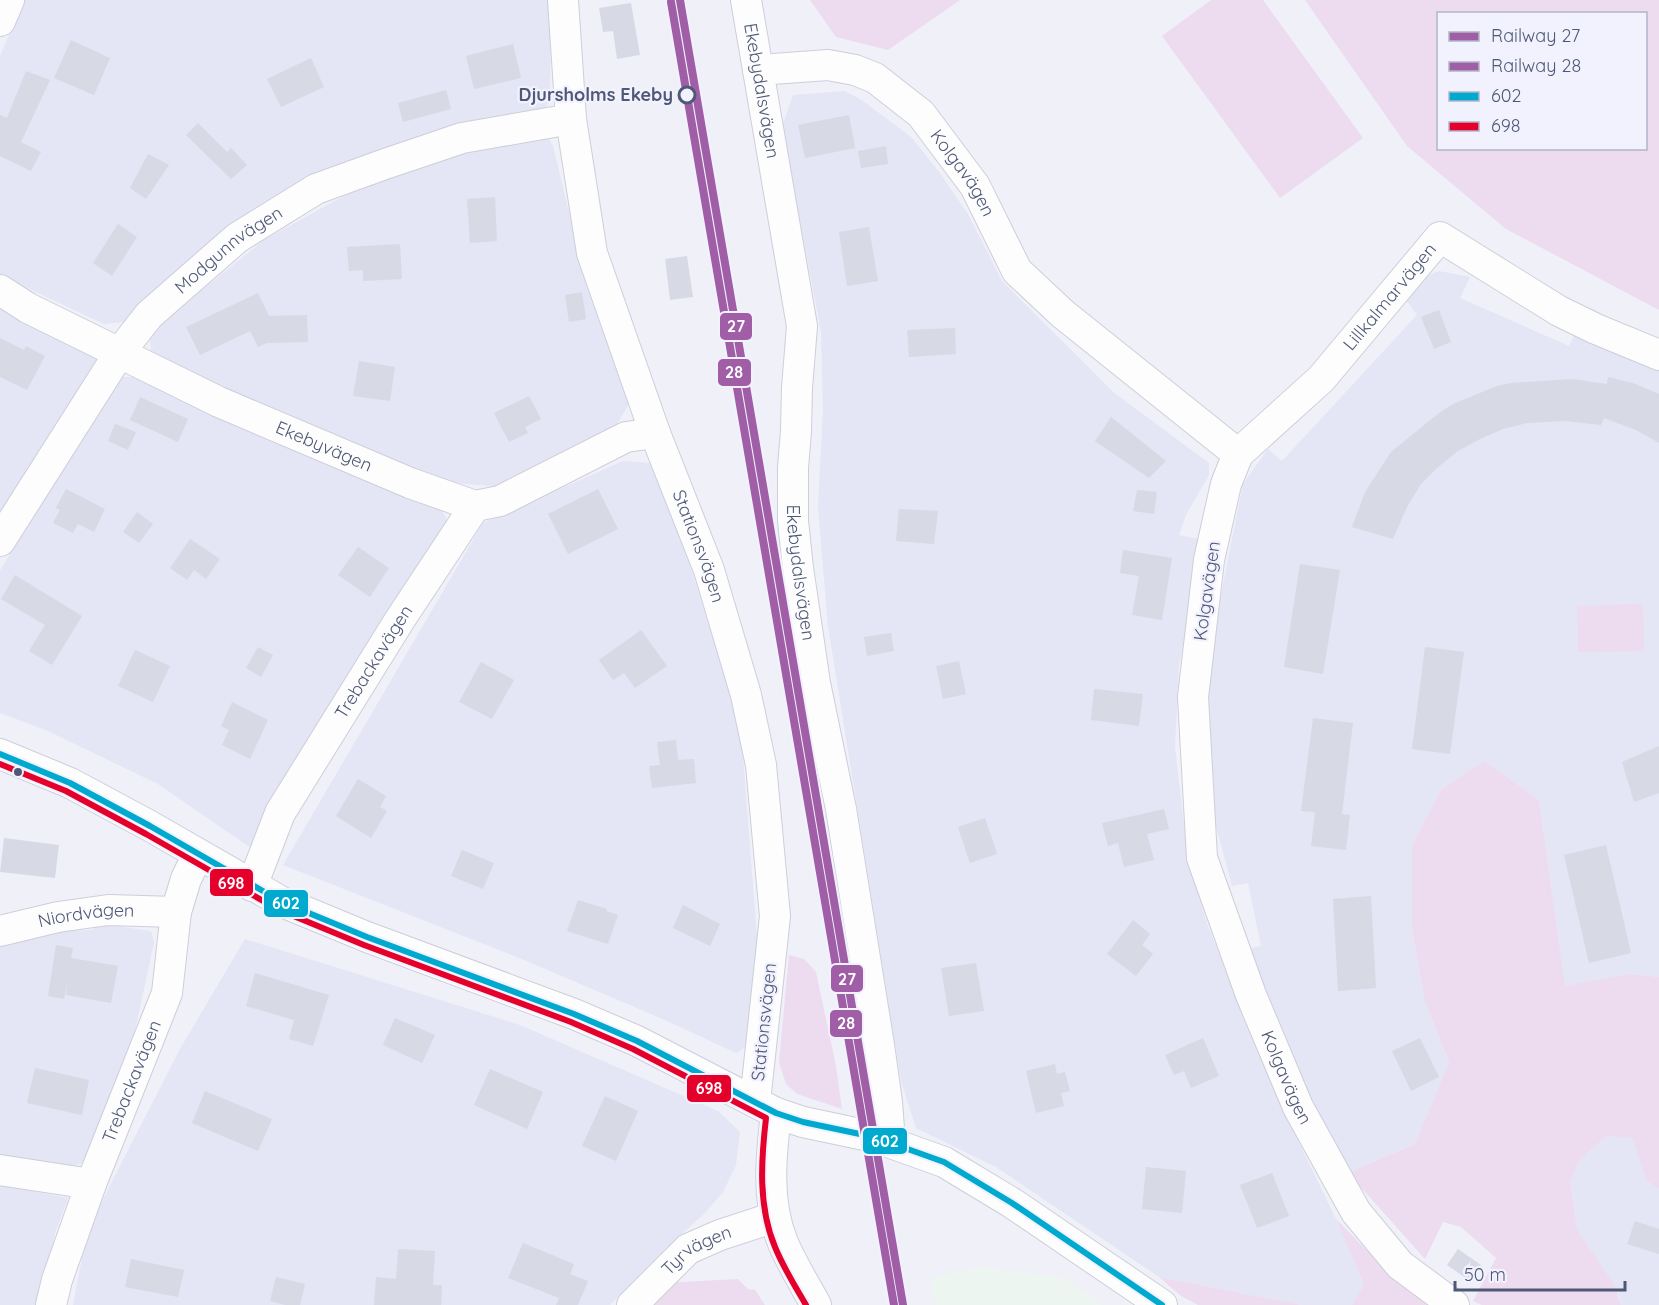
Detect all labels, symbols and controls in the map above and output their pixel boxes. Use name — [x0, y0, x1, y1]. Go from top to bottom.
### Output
legend — [1437, 12, 1647, 150]
street label: Ekebydalsvägen — [739, 21, 785, 160]
text: Railway 27 — [1491, 24, 1580, 47]
text: Railway 28 — [1491, 54, 1581, 77]
place label: Djursholms Ekeby — [519, 83, 673, 106]
text: 602 — [1491, 84, 1521, 107]
marker: Djursholms Ekeby — [678, 86, 696, 104]
text: 698 — [1491, 114, 1520, 137]
street label: Kolgavägen — [926, 125, 1000, 220]
street label: Modgunnvägen — [170, 201, 287, 298]
street label: Lillkalmarvägen — [1338, 238, 1441, 355]
line badge: 27 — [719, 312, 753, 341]
text: 27 — [727, 316, 745, 336]
line badge: 28 — [717, 358, 752, 387]
text: 28 — [725, 362, 743, 382]
street label: Ekebyvägen — [272, 415, 376, 477]
street label: Stationsvägen — [668, 486, 730, 605]
street label: Ekebydalsvägen — [782, 504, 821, 642]
street label: Kolgavägen — [1188, 540, 1225, 642]
street label: Trebackavägen — [329, 600, 417, 723]
unlabelled marker — [12, 766, 24, 778]
line badge: 698 — [209, 868, 254, 897]
text: 698 — [218, 873, 245, 893]
line badge: 602 — [263, 889, 309, 918]
text: 602 — [272, 893, 300, 913]
street label: Niordvägen — [35, 898, 135, 932]
street label: Stationsvägen — [746, 962, 781, 1082]
line badge: 27 — [830, 964, 864, 993]
text: 27 — [838, 969, 856, 989]
line badge: 28 — [829, 1009, 863, 1038]
text: 28 — [837, 1013, 855, 1033]
street label: Trebackavägen — [97, 1017, 166, 1146]
street label: Kolgavägen — [1256, 1027, 1317, 1128]
line badge: 698 — [686, 1074, 732, 1103]
text: 698 — [696, 1078, 723, 1098]
line badge: 602 — [862, 1127, 908, 1155]
text: 602 — [871, 1131, 899, 1151]
street label: Tyrvägen — [656, 1220, 734, 1280]
scale bar — [1455, 1254, 1624, 1292]
text: 50 m — [1464, 1263, 1506, 1286]

